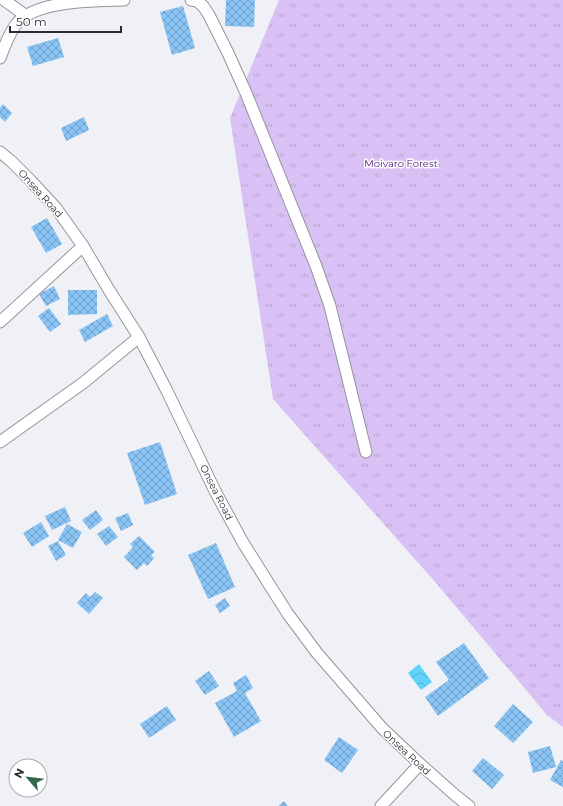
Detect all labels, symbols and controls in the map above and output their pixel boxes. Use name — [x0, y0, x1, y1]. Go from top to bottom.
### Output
scale bar — [10, 8, 121, 34]
text: 50 m — [16, 14, 47, 29]
park label: Moivaro Forest — [364, 157, 438, 170]
street label: Onsea Road — [16, 166, 66, 220]
street label: Onsea Road — [197, 462, 236, 522]
street label: Onsea Road — [380, 727, 433, 778]
north arrow — [8, 758, 48, 798]
text: N — [11, 766, 27, 781]

